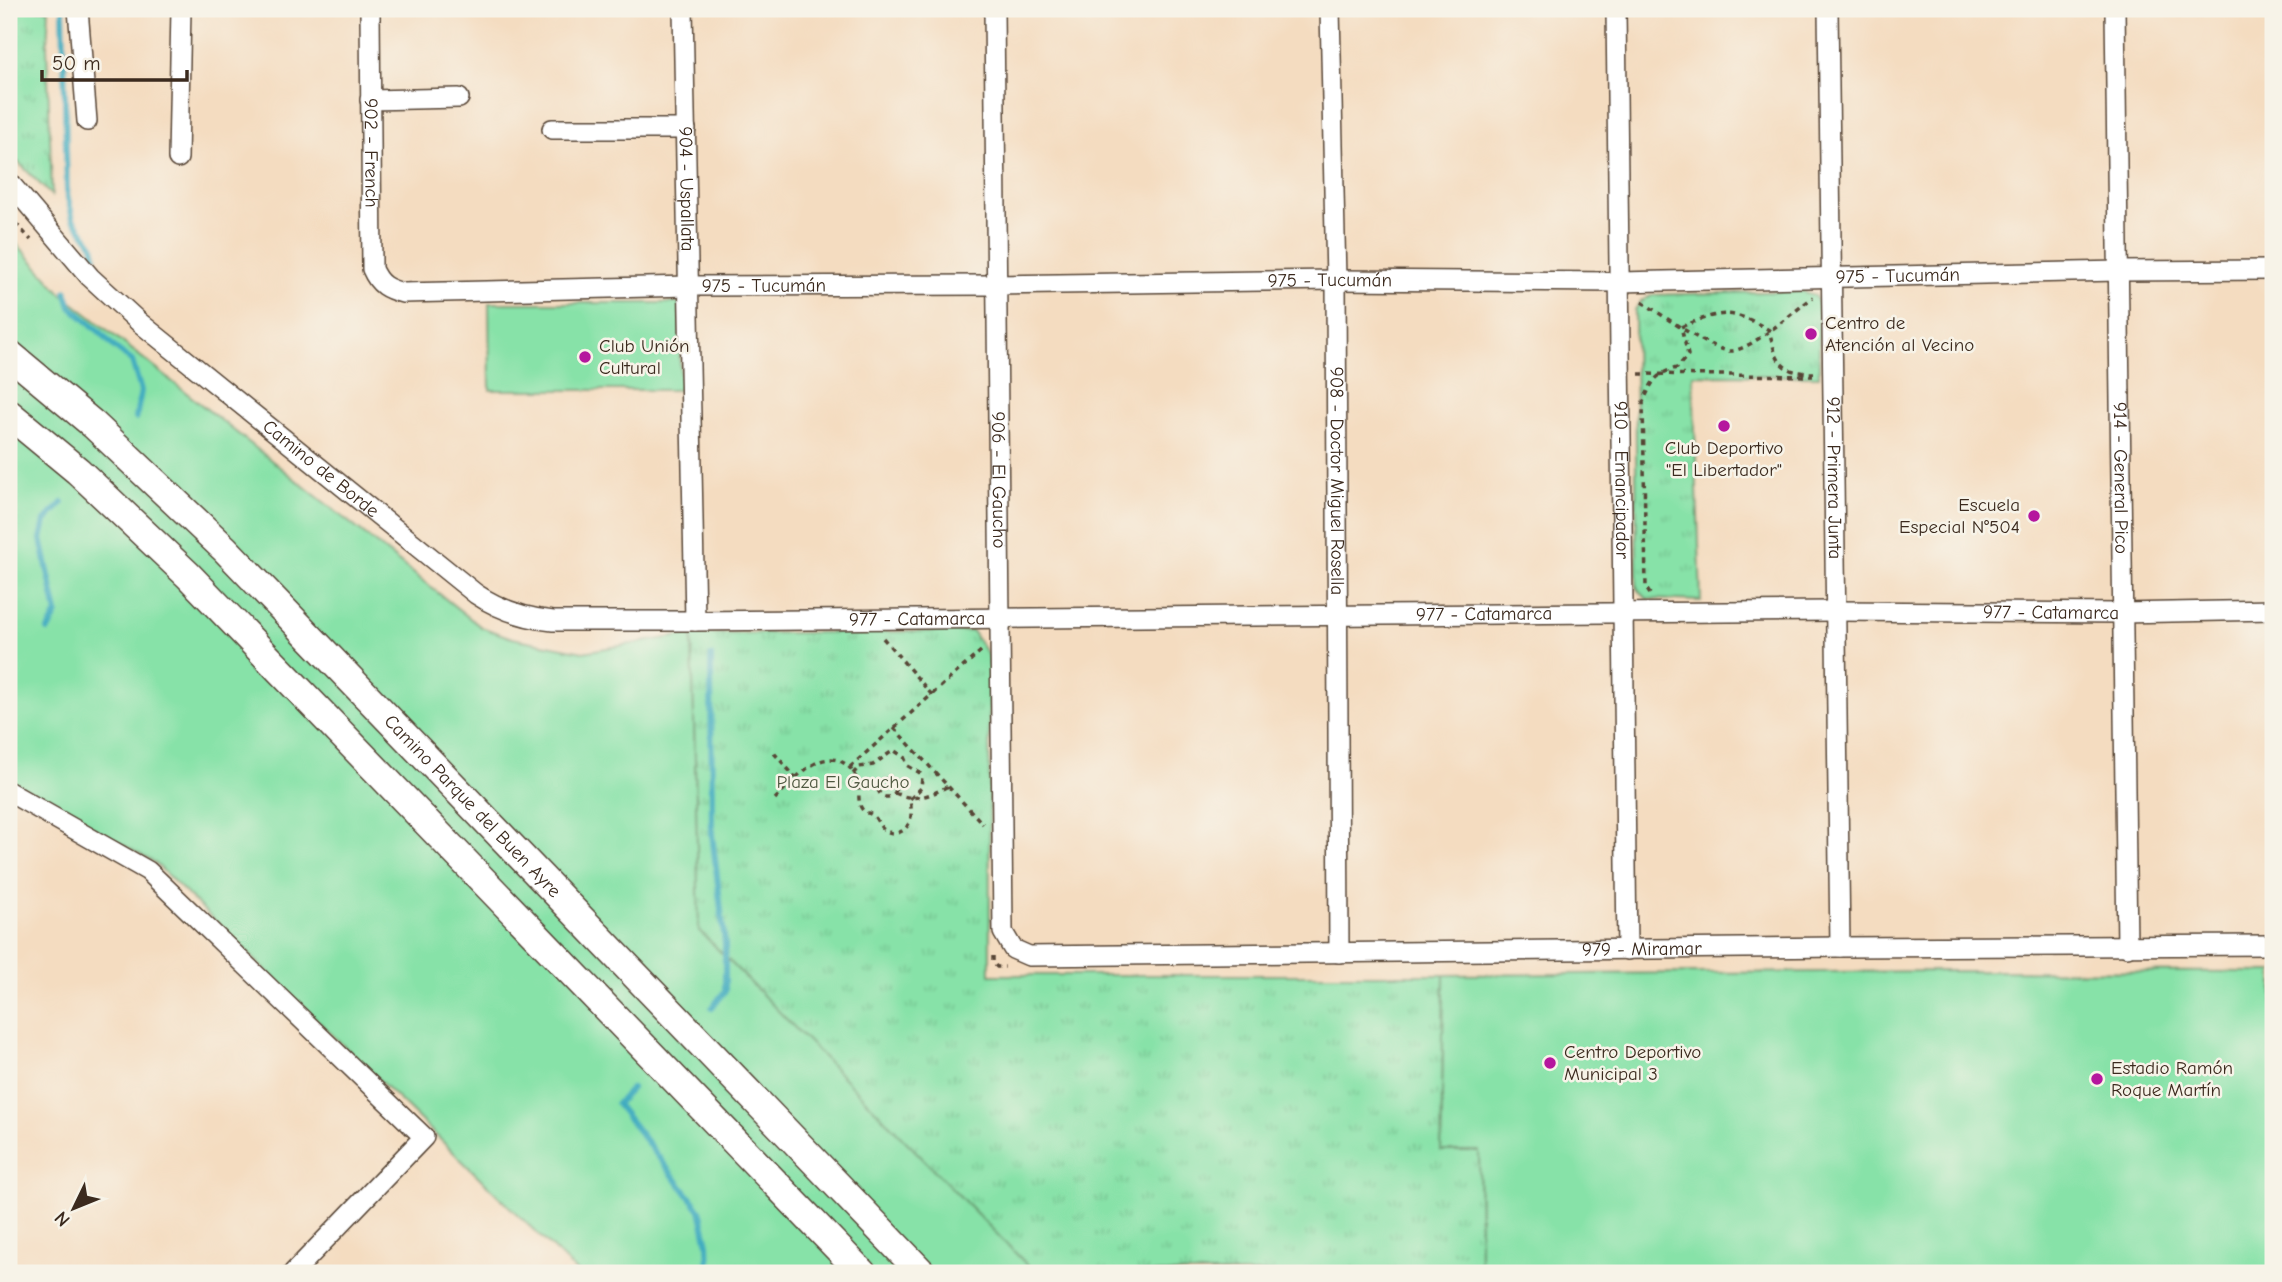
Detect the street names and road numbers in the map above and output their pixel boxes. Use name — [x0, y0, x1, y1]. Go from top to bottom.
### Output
street label: 902 - French — [360, 98, 383, 208]
street label: 904 - Uspallata — [674, 126, 699, 252]
street label: 975 - Tucumán — [1835, 264, 1960, 288]
street label: 975 - Tucumán — [1267, 269, 1392, 292]
street label: 975 - Tucumán — [702, 275, 826, 297]
street label: 908 - Doctor Miguel Rosella — [1325, 367, 1348, 595]
street label: 912 - Primera Junta — [1822, 396, 1846, 559]
street label: 910 - Emancipador — [1610, 401, 1633, 560]
street label: 914 - General Pico — [2109, 402, 2132, 554]
street label: 906 - El Gaucho — [987, 411, 1010, 549]
street label: Camino de Borde — [258, 415, 383, 522]
street label: 977 - Catamarca — [1983, 601, 2119, 624]
street label: 977 - Catamarca — [1416, 602, 1552, 626]
street label: 977 - Catamarca — [849, 607, 985, 631]
street label: Camino Parque del Buen Ayre — [380, 710, 565, 902]
street label: 979 - Miramar — [1582, 938, 1702, 961]

